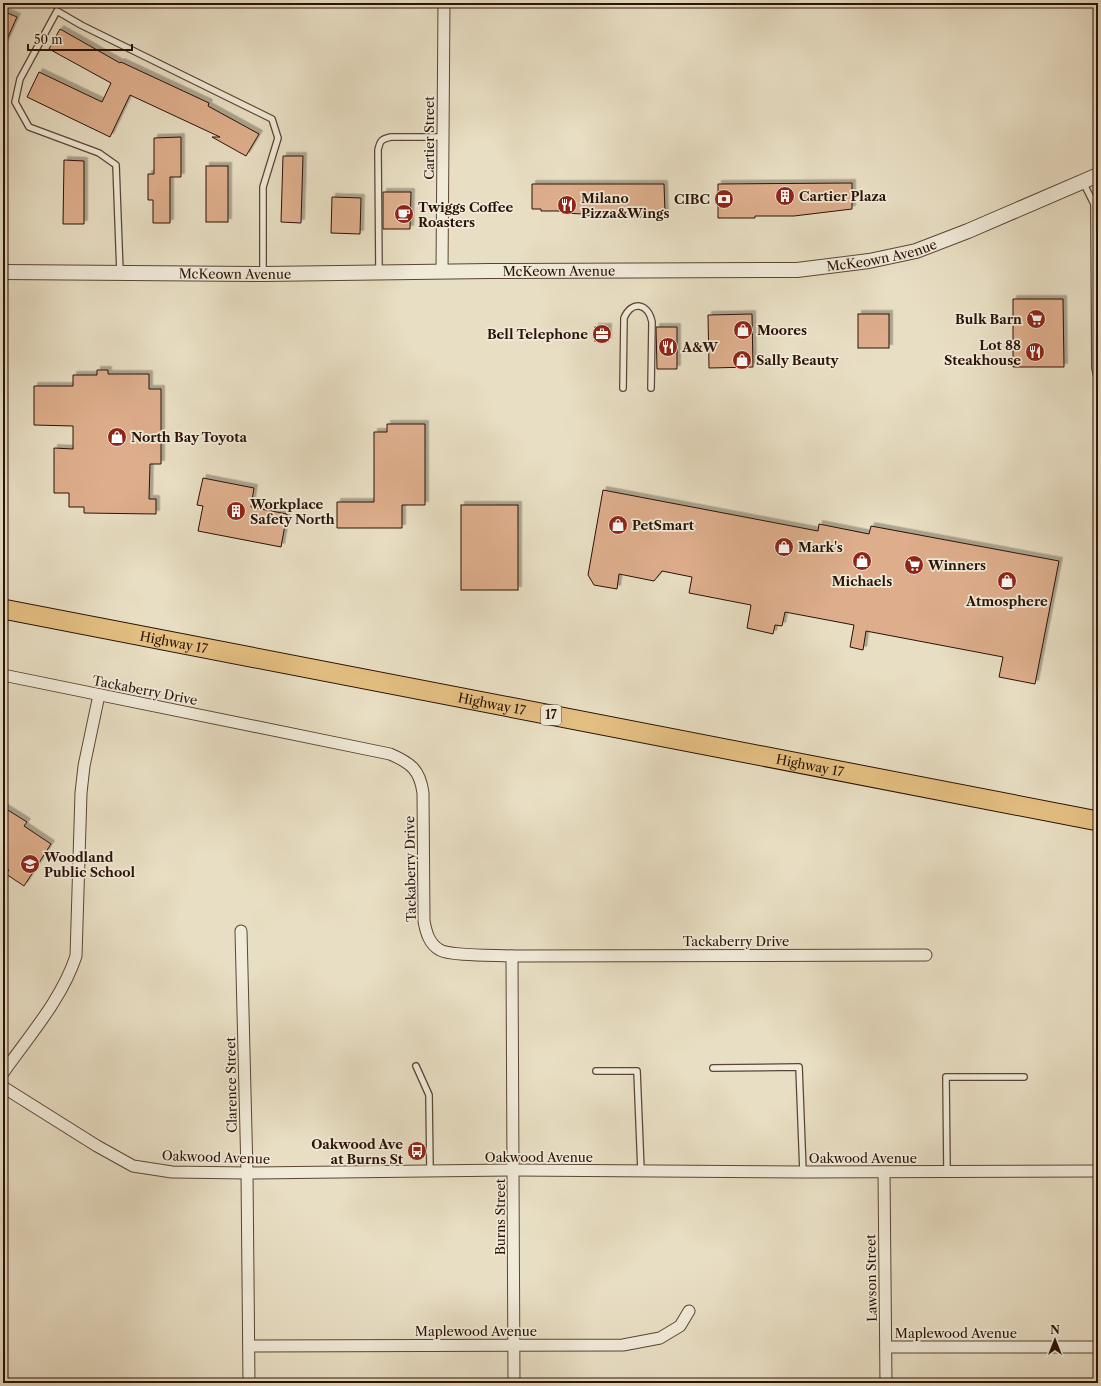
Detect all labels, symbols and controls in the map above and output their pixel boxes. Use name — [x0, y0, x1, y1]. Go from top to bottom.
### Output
scale bar — [28, 26, 132, 52]
text: 50 m — [34, 32, 63, 47]
street label: Cartier Street — [421, 96, 437, 180]
building icon: Cartier Plaza — [774, 185, 796, 207]
bank icon: CIBC — [713, 188, 735, 210]
place label: Cartier Plaza — [799, 188, 887, 204]
place label: Milano Pizza&Wings — [581, 190, 670, 221]
place label: CIBC — [674, 191, 710, 207]
restaurant icon: Milano Pizza&Wings — [556, 194, 578, 216]
place label: Twiggs Coffee Roasters — [418, 199, 513, 230]
cafe icon: Twiggs Coffee Roasters — [393, 203, 415, 225]
street label: McKeown Avenue — [826, 236, 939, 274]
street label: McKeown Avenue — [503, 263, 615, 279]
street label: McKeown Avenue — [179, 265, 291, 282]
supermarket icon: Bulk Barn — [1025, 308, 1047, 330]
place label: Bulk Barn — [955, 311, 1022, 327]
shop icon: Moores — [732, 319, 754, 341]
place label: Moores — [757, 322, 807, 338]
office icon: Bell Telephone — [591, 323, 613, 345]
place label: Bell Telephone — [487, 326, 588, 342]
restaurant icon: A&W — [657, 336, 679, 358]
place label: Lot 88 Steakhouse — [944, 337, 1021, 368]
place label: A&W — [681, 339, 718, 355]
restaurant icon: Lot 88 Steakhouse — [1024, 341, 1046, 363]
shop icon: Sally Beauty — [731, 349, 753, 371]
place label: Sally Beauty — [756, 352, 840, 368]
shop icon: North Bay Toyota — [106, 426, 128, 448]
place label: North Bay Toyota — [131, 429, 248, 445]
place label: Workplace Safety North — [249, 496, 335, 527]
building icon: Workplace Safety North — [225, 500, 247, 522]
shop icon: PetSmart — [607, 514, 629, 536]
place label: PetSmart — [632, 517, 695, 533]
shop icon: Mark's — [773, 536, 795, 558]
place label: Mark's — [798, 539, 843, 555]
shop icon: Michaels — [851, 550, 873, 572]
supermarket icon: Winners — [903, 554, 925, 576]
place label: Winners — [927, 557, 986, 573]
shop icon: Atmosphere — [996, 570, 1018, 592]
place label: Michaels — [832, 573, 892, 589]
place label: Atmosphere — [965, 593, 1048, 609]
street label: Highway 17 — [138, 628, 210, 657]
street label: Tackaberry Drive — [91, 672, 199, 708]
street label: Highway 17 — [457, 689, 528, 718]
road number: 17 — [541, 705, 561, 725]
street label: Highway 17 — [775, 751, 846, 780]
street label: Tackaberry Drive — [401, 816, 419, 922]
place label: Woodland Public School — [43, 849, 136, 880]
school or university icon: Woodland Public School — [19, 853, 41, 875]
street label: Tackaberry Drive — [683, 933, 789, 949]
street label: Clarence Street — [222, 1037, 240, 1133]
place label: Oakwood Ave at Burns St — [311, 1136, 404, 1167]
bus stop icon: Oakwood Ave at Burns St — [406, 1140, 428, 1162]
street label: Oakwood Avenue — [162, 1147, 270, 1167]
street label: Oakwood Avenue — [485, 1149, 593, 1165]
street label: Oakwood Avenue — [809, 1150, 917, 1166]
street label: Burns Street — [492, 1178, 508, 1255]
street label: Lawson Street — [862, 1234, 880, 1322]
north arrow — [1035, 1320, 1075, 1360]
street label: Maplewood Avenue — [415, 1323, 537, 1339]
text: N — [1050, 1323, 1060, 1337]
street label: Maplewood Avenue — [895, 1325, 1017, 1341]

